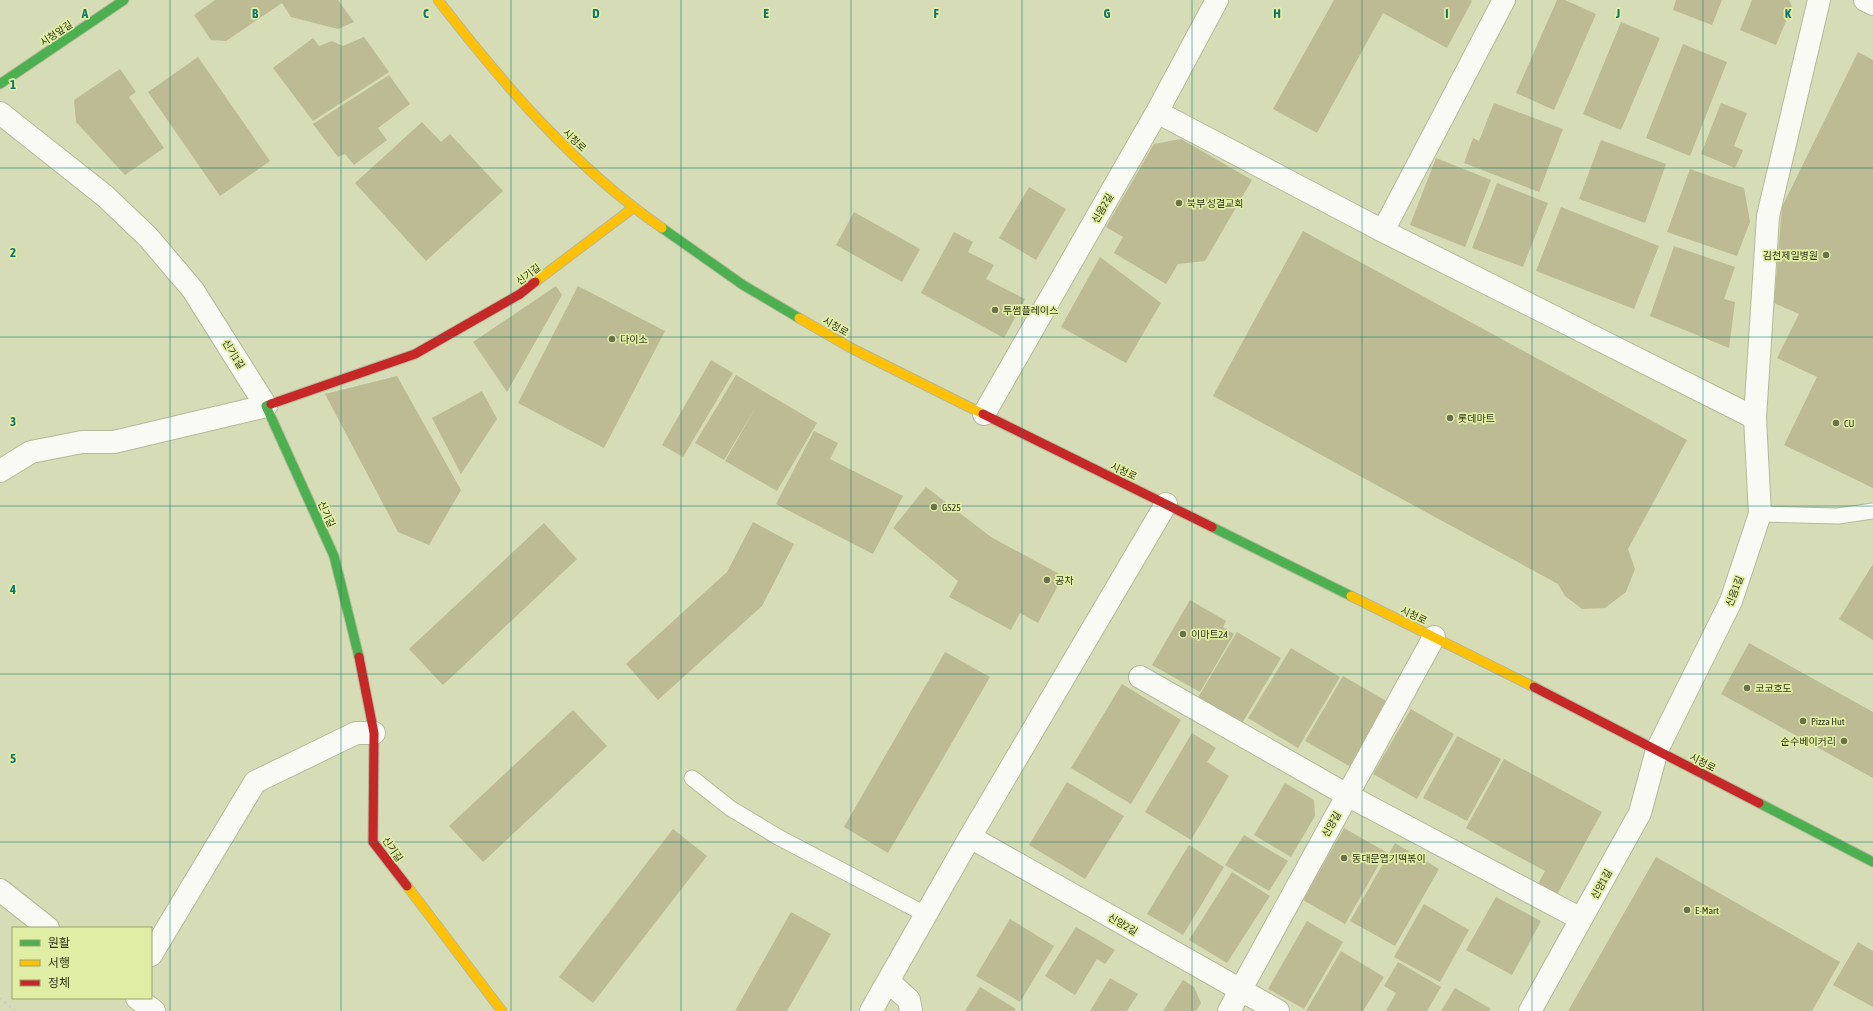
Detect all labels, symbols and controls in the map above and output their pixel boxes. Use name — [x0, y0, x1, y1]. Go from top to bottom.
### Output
text: A — [81, 6, 89, 21]
text: B — [252, 6, 259, 21]
text: C — [423, 6, 429, 21]
text: D — [592, 6, 600, 21]
text: E — [763, 6, 769, 21]
text: F — [933, 6, 939, 21]
text: G — [1104, 6, 1111, 21]
text: H — [1273, 6, 1281, 21]
text: I — [1445, 6, 1449, 21]
text: J — [1615, 6, 1620, 21]
text: K — [1785, 6, 1792, 21]
street label: 시청앞길 — [38, 19, 75, 48]
text: 1 — [10, 77, 16, 92]
street label: 시청로 — [561, 127, 588, 154]
street label: 신음2길 — [1090, 192, 1115, 225]
marker: 북부 성결교회 — [1174, 198, 1184, 208]
place label: 북부 성결교회 — [1187, 198, 1244, 209]
text: 2 — [10, 245, 16, 260]
place label: 김천제일병원 — [1763, 250, 1818, 261]
marker: 김천제일병원 — [1821, 250, 1831, 260]
street label: 신기길 — [514, 262, 543, 287]
marker: 투썸플레이스 — [990, 305, 1000, 315]
place label: 투썸플레이스 — [1003, 305, 1058, 316]
street label: 시청로 — [821, 315, 850, 338]
marker: 다이소 — [607, 334, 617, 344]
place label: 다이소 — [620, 334, 648, 345]
street label: 신기1길 — [220, 338, 247, 371]
marker: 롯데마트 — [1445, 413, 1455, 423]
place label: 롯데마트 — [1458, 413, 1495, 424]
text: 3 — [10, 414, 16, 429]
marker: CU — [1831, 418, 1841, 428]
place label: CU — [1844, 418, 1855, 429]
street label: 시청로 — [1109, 460, 1139, 482]
street label: 신기길 — [316, 499, 337, 529]
marker: GS25 — [929, 502, 939, 512]
place label: GS25 — [942, 502, 961, 513]
street label: 신음1길 — [1724, 574, 1745, 608]
marker: 공차 — [1042, 575, 1052, 585]
place label: 공차 — [1055, 575, 1074, 586]
text: 4 — [9, 582, 16, 597]
street label: 시청로 — [1399, 604, 1429, 626]
marker: 이마트24 — [1178, 629, 1188, 639]
place label: 이마트24 — [1191, 629, 1228, 640]
marker: 코코호도 — [1742, 683, 1752, 693]
place label: 코코호도 — [1755, 683, 1792, 694]
marker: Pizza Hut — [1798, 716, 1808, 726]
place label: Pizza Hut — [1811, 716, 1845, 727]
place label: 순수베이커리 — [1781, 736, 1836, 747]
marker: 순수베이커리 — [1839, 736, 1849, 746]
text: 5 — [10, 751, 16, 766]
street label: 시청로 — [1688, 751, 1718, 774]
street label: 신양길 — [1320, 810, 1343, 839]
street label: 신기길 — [380, 835, 405, 864]
marker: 동대문엽기떡볶이 — [1339, 853, 1349, 863]
place label: 동대문엽기떡볶이 — [1352, 853, 1426, 864]
street label: 신양1길 — [1589, 867, 1614, 901]
marker: E-Mart — [1682, 905, 1692, 915]
place label: E-Mart — [1695, 905, 1719, 916]
street label: 신양2길 — [1106, 912, 1139, 937]
legend — [12, 927, 152, 999]
text: 원활 — [48, 936, 70, 950]
text: 서행 — [48, 956, 70, 970]
text: 정체 — [48, 976, 70, 990]

